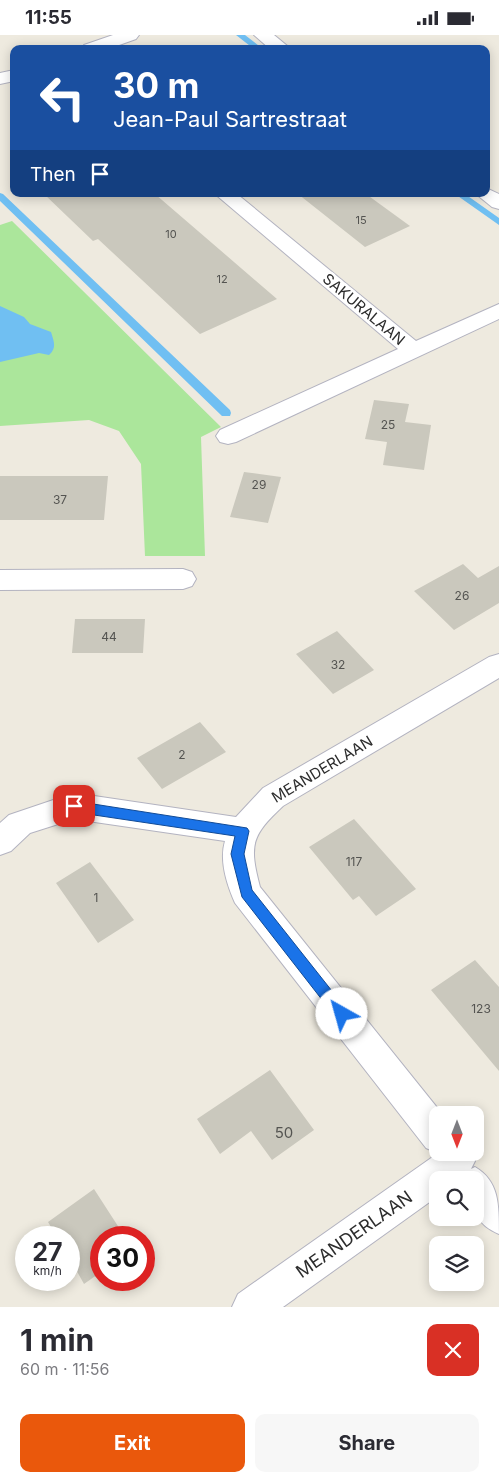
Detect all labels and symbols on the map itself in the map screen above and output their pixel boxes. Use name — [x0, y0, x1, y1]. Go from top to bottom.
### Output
house number: 15 — [355, 213, 367, 227]
house number: 10 — [165, 227, 177, 241]
street label: SAKURALAAN — [319, 269, 409, 349]
house number: 12 — [216, 272, 228, 286]
house number: 25 — [381, 417, 395, 432]
house number: 29 — [252, 477, 266, 492]
house number: 37 — [53, 492, 67, 507]
house number: 26 — [455, 588, 469, 603]
house number: 44 — [101, 629, 117, 644]
house number: 32 — [331, 657, 345, 672]
street label: MEANDERLAAN — [268, 731, 376, 807]
house number: 2 — [178, 747, 186, 762]
pin — [53, 785, 95, 827]
house number: 117 — [346, 854, 362, 869]
house number: 1 — [94, 890, 98, 905]
position arrow — [315, 987, 367, 1039]
house number: 123 — [471, 1001, 491, 1016]
north arrow — [429, 1106, 484, 1161]
house number: 50 — [275, 1123, 293, 1142]
street label: MEANDERLAAN — [292, 1186, 416, 1282]
speed limit sign: 30 — [90, 1226, 155, 1291]

